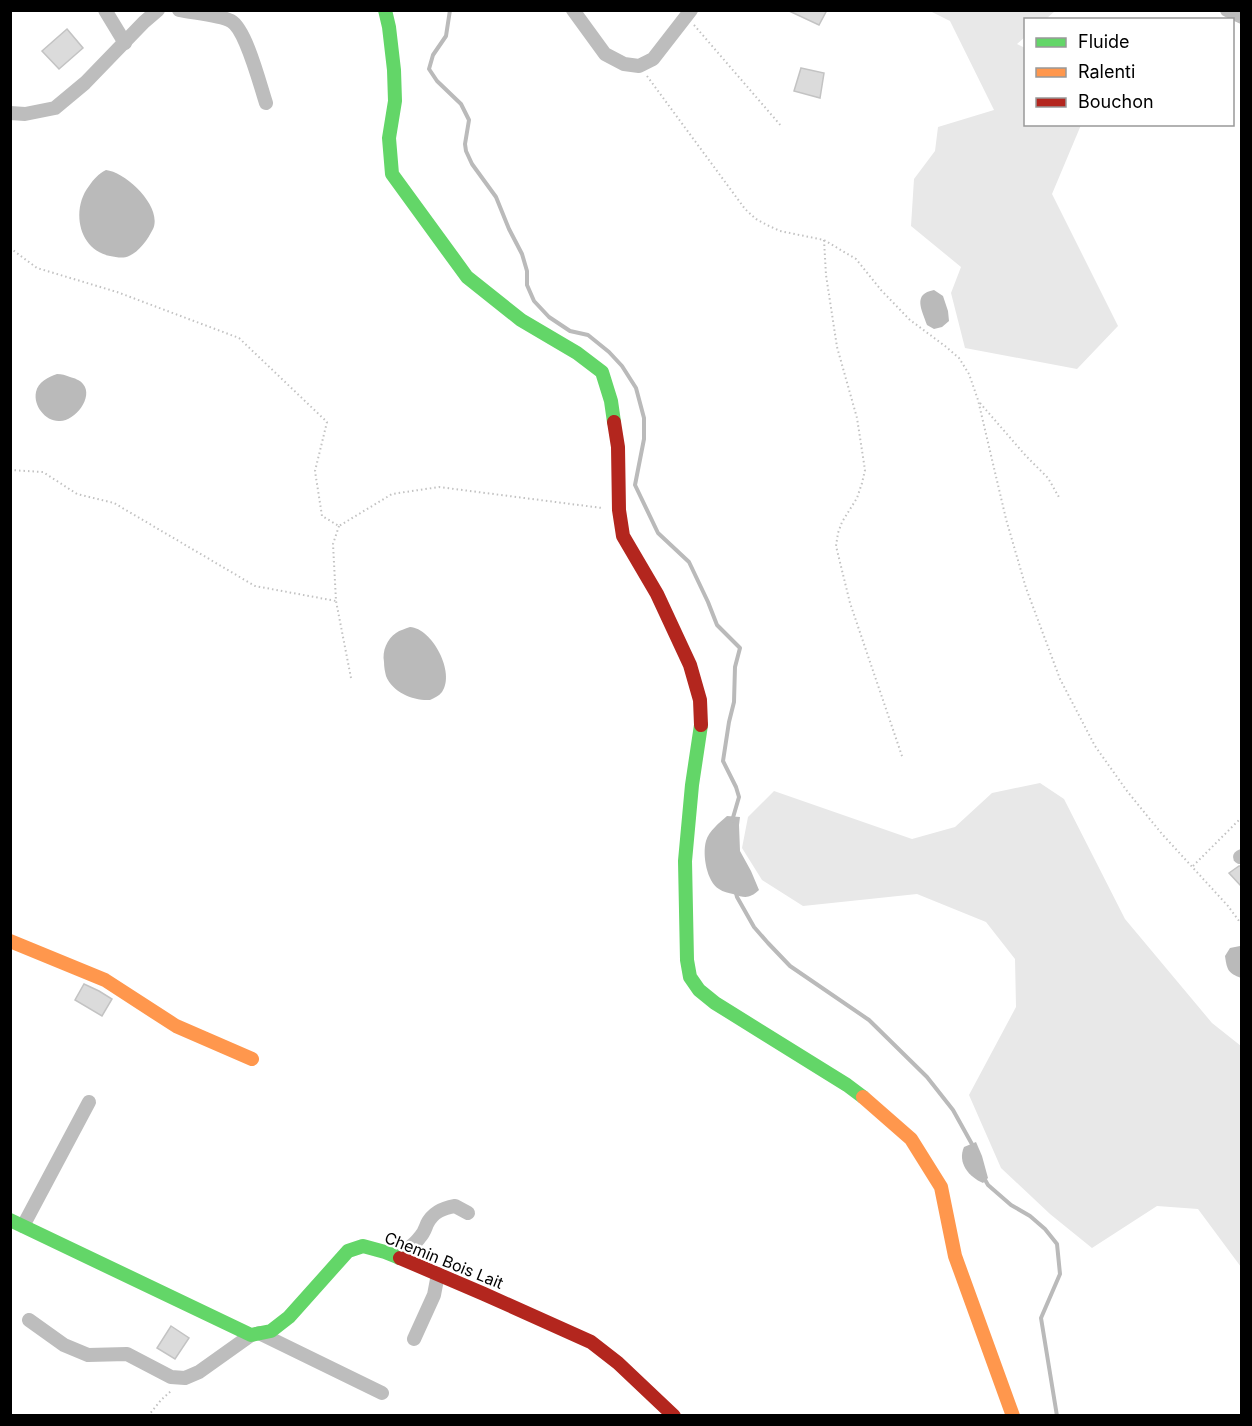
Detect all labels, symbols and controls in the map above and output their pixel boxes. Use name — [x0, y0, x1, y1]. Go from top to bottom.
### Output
legend — [1024, 18, 1234, 126]
text: Fluide — [1078, 31, 1130, 52]
text: Ralenti — [1078, 61, 1135, 82]
text: Bouchon — [1078, 91, 1154, 112]
street label: Chemin Bois Lait — [382, 1227, 506, 1293]

